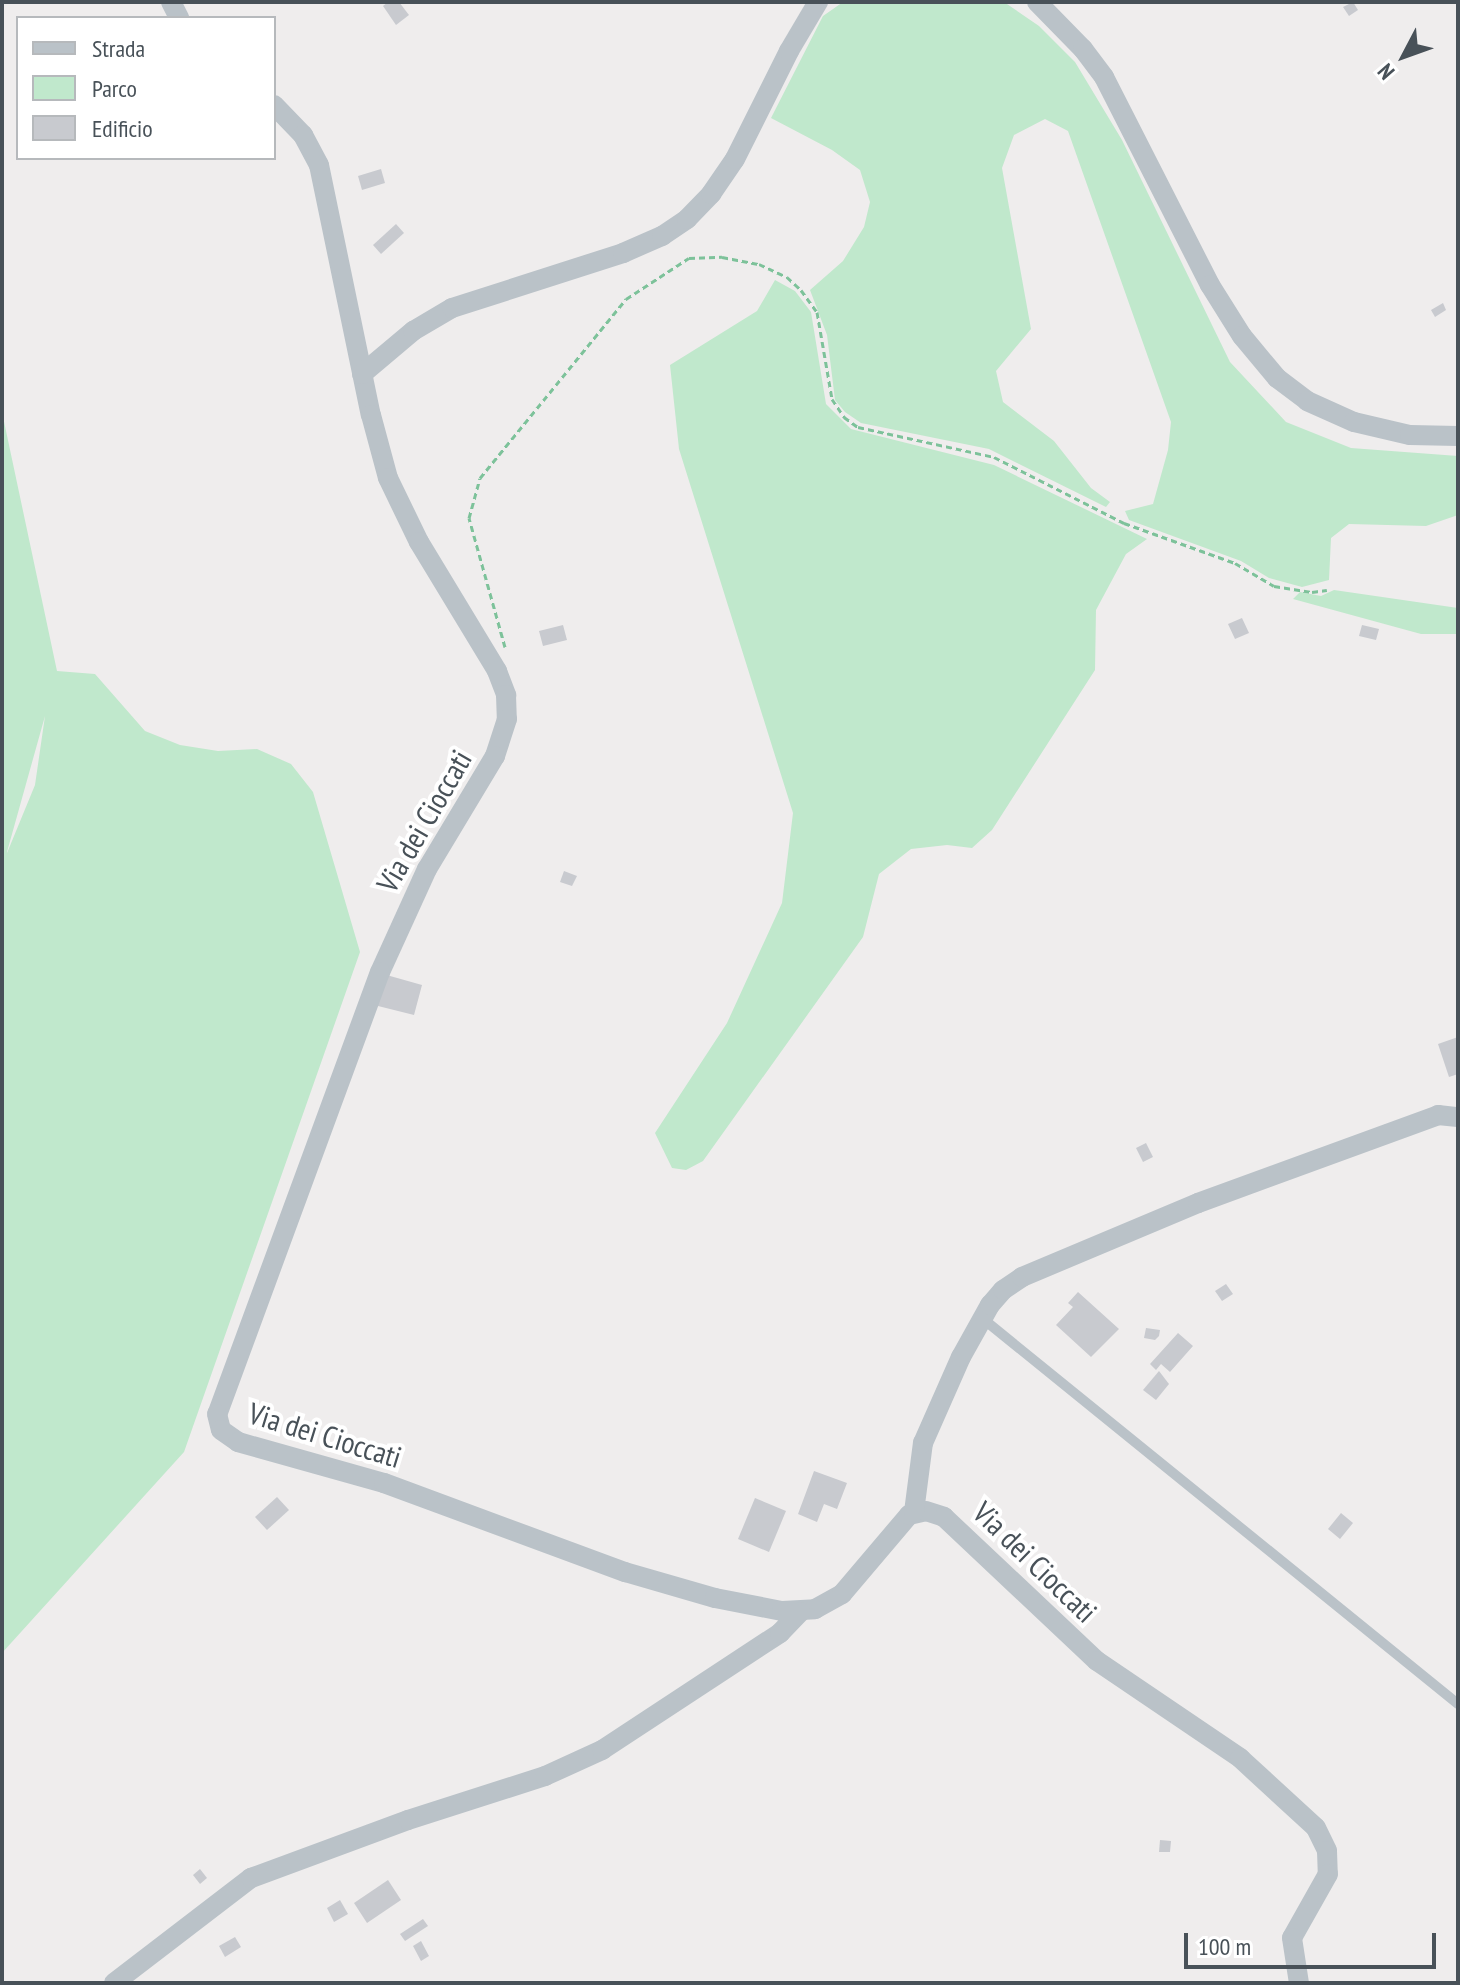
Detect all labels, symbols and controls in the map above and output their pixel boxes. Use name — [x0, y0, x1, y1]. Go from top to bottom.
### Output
legend — [16, 16, 276, 160]
north arrow — [1364, 16, 1444, 96]
text: Strada — [92, 33, 145, 64]
text: N — [1371, 58, 1400, 85]
text: Parco — [92, 73, 137, 104]
text: Edificio — [92, 113, 153, 144]
street label: Via dei Cioccati — [369, 744, 479, 898]
street label: Via dei Cioccati — [244, 1395, 406, 1475]
street label: Via dei Cioccati — [966, 1494, 1104, 1630]
scale bar — [1188, 1917, 1440, 1967]
text: 100 m — [1198, 1931, 1251, 1962]

